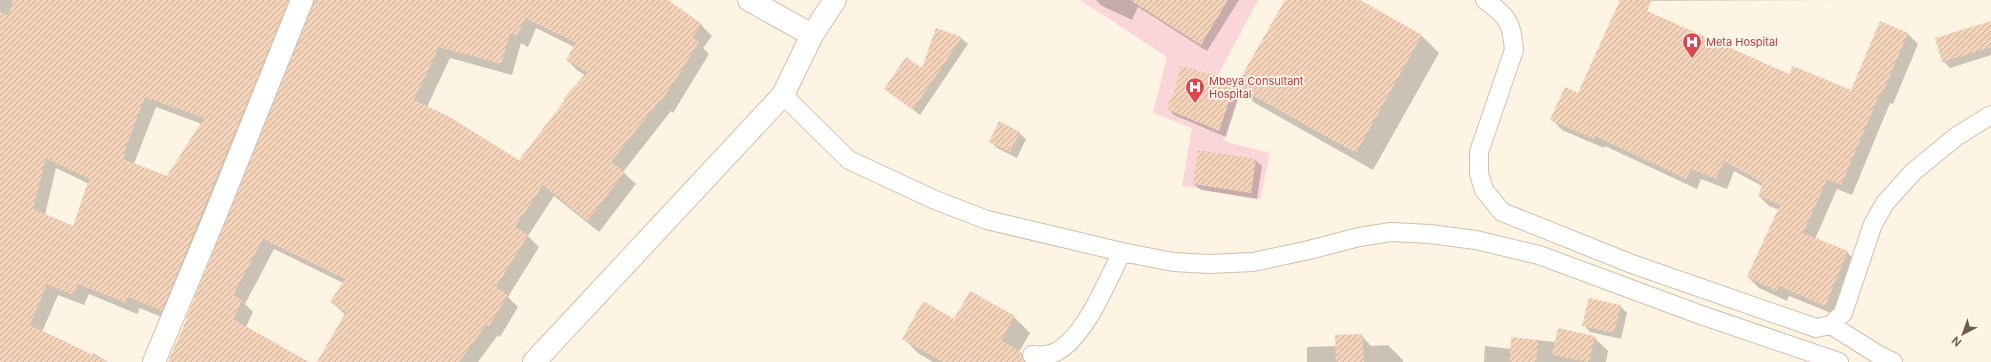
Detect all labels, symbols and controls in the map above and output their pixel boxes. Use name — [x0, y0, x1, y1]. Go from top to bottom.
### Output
hospital icon: Meta Hospital — [1681, 31, 1703, 59]
place label: Meta Hospital — [1706, 35, 1778, 49]
place label: Mbeya Consultant Hospital — [1209, 74, 1304, 101]
hospital icon: Mbeya Consultant Hospital — [1184, 76, 1206, 104]
north arrow — [1943, 314, 1983, 354]
text: N — [1949, 334, 1964, 350]

